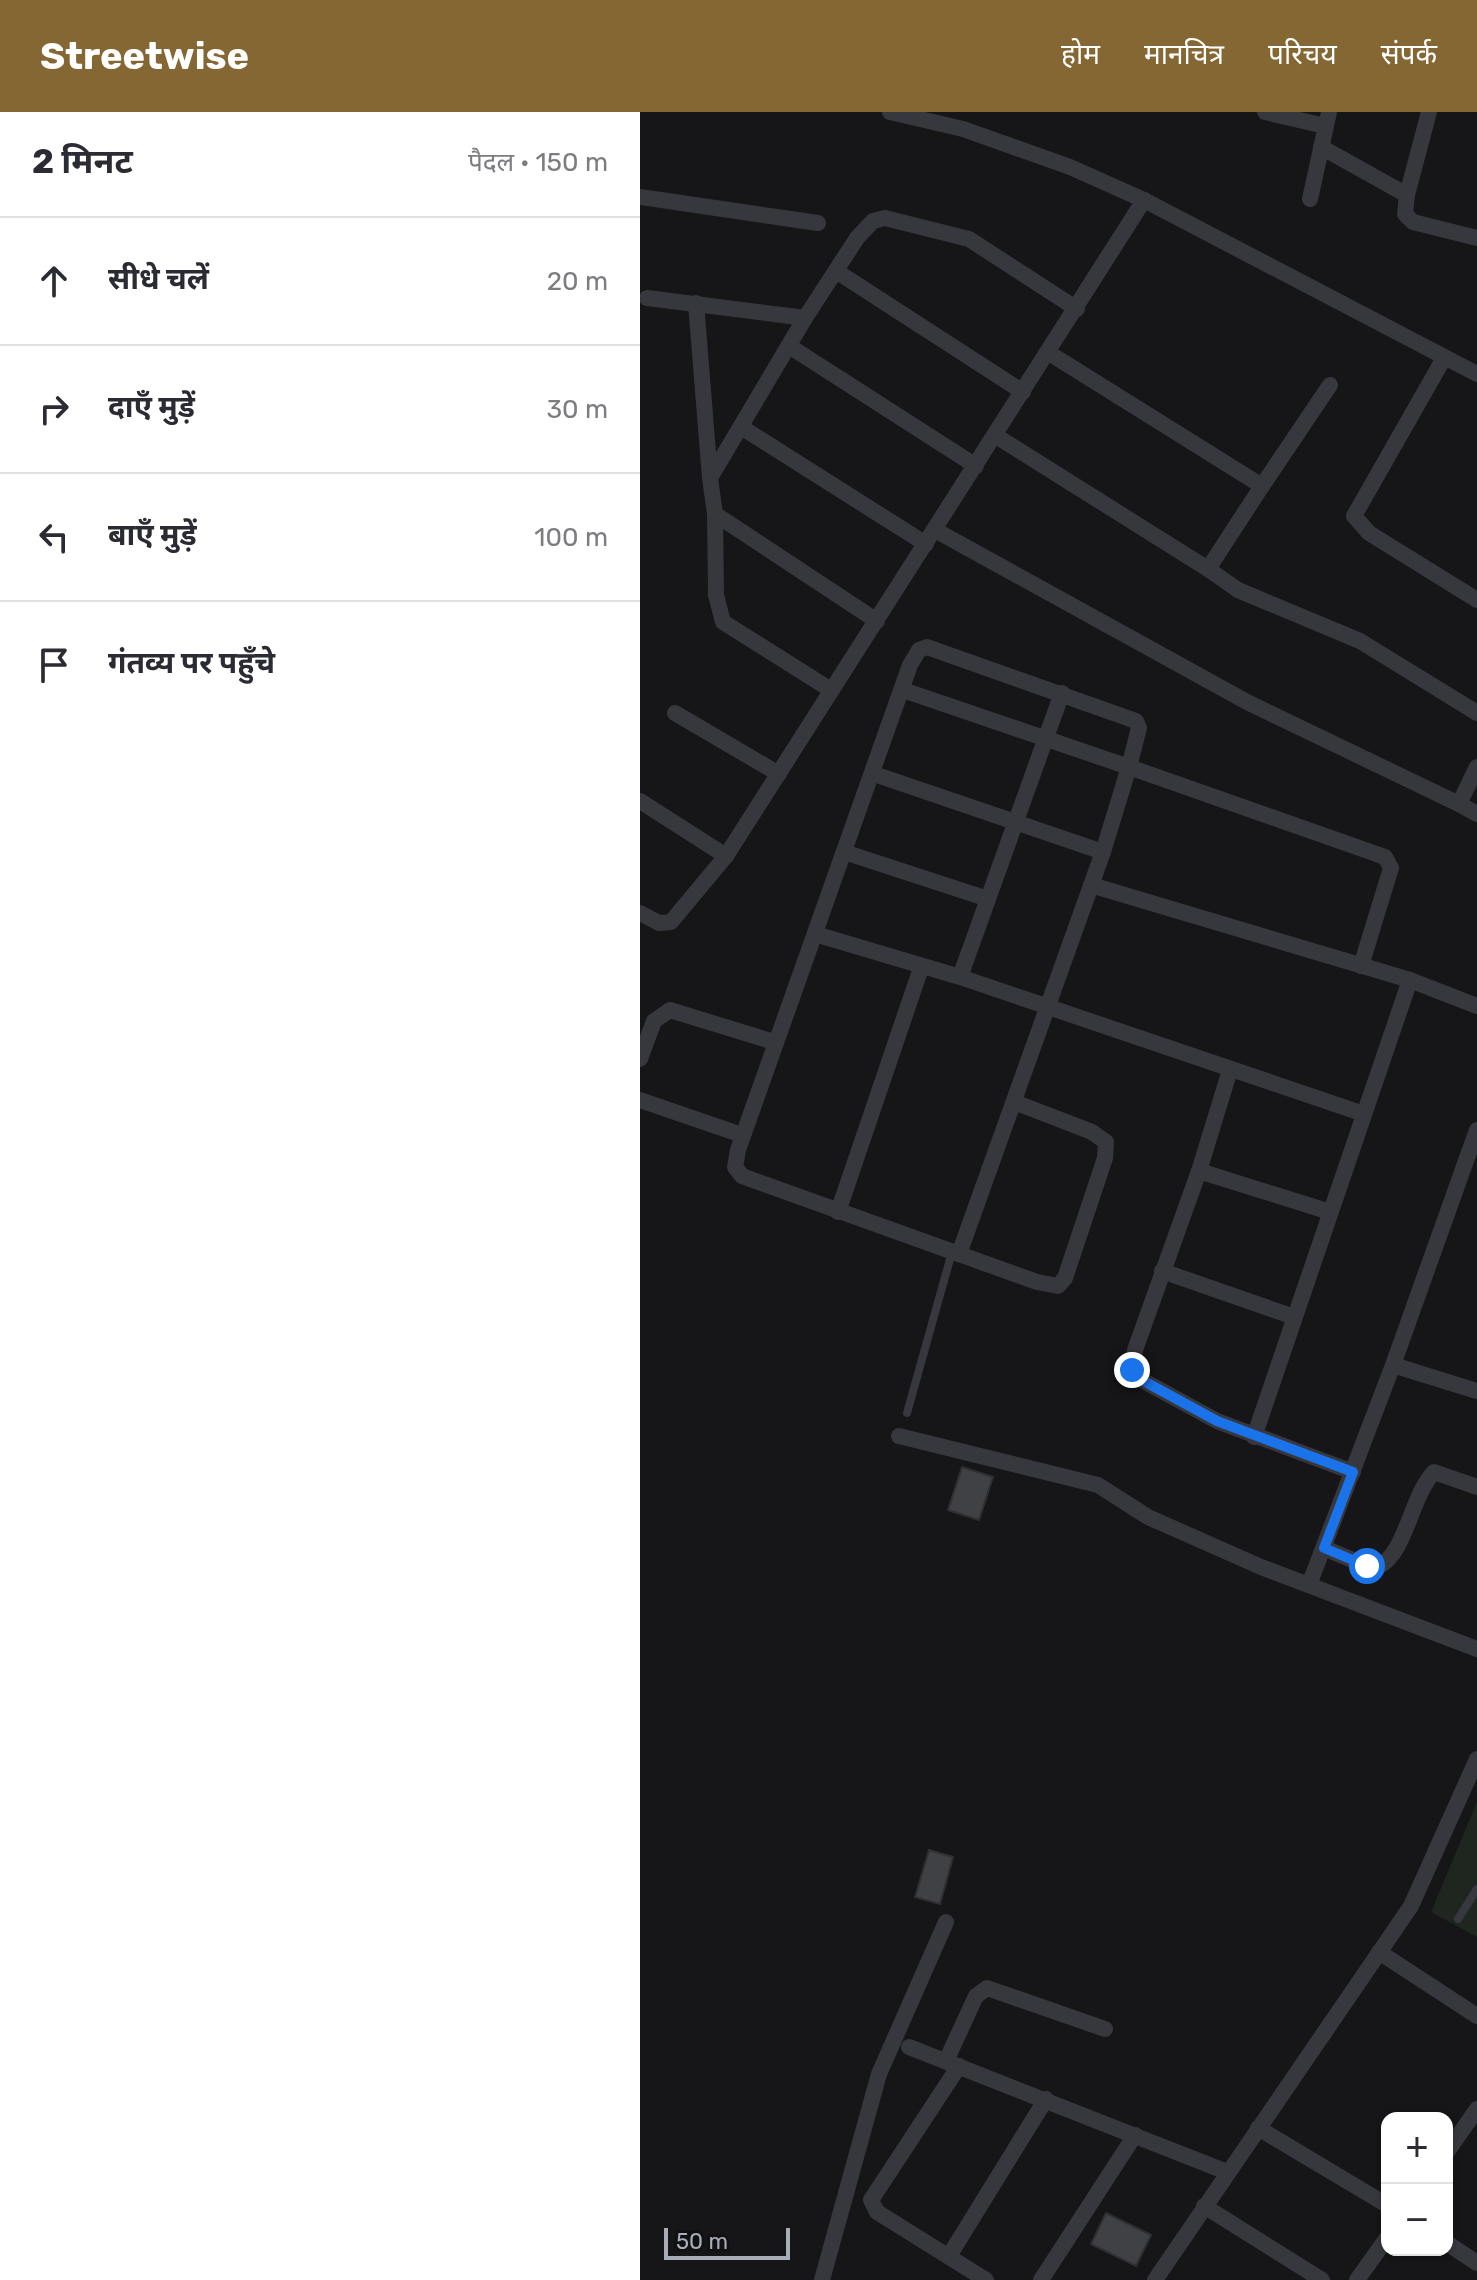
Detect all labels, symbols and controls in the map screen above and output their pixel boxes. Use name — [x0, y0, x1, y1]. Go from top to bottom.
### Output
text: Streetwise — [40, 33, 249, 79]
text: होम — [1061, 38, 1100, 71]
text: मानचित्र — [1144, 38, 1224, 71]
text: परिचय — [1268, 38, 1337, 71]
text: संपर्क — [1381, 38, 1437, 71]
text: 2 मिनट — [32, 141, 133, 182]
text: पैदल · 150 m — [468, 147, 608, 178]
icon: ahead — [32, 259, 76, 303]
text: सीधे चलें — [108, 261, 209, 297]
text: 20 m — [547, 266, 608, 297]
icon: right — [32, 387, 76, 431]
text: दाएँ मुड़ें — [108, 389, 195, 425]
text: 30 m — [546, 394, 608, 425]
icon: left — [32, 515, 76, 559]
text: बाएँ मुड़ें — [108, 517, 197, 553]
text: 100 m — [534, 522, 608, 553]
icon: arrive — [32, 643, 76, 687]
text: गंतव्य पर पहुँचे — [108, 645, 275, 681]
route end — [1114, 1352, 1150, 1388]
route start — [1349, 1548, 1385, 1584]
map controls — [1381, 2112, 1453, 2256]
button: + — [1381, 2112, 1453, 2184]
button: − — [1381, 2184, 1453, 2256]
scale bar — [664, 2224, 790, 2260]
text: 50 m — [676, 2228, 728, 2255]

